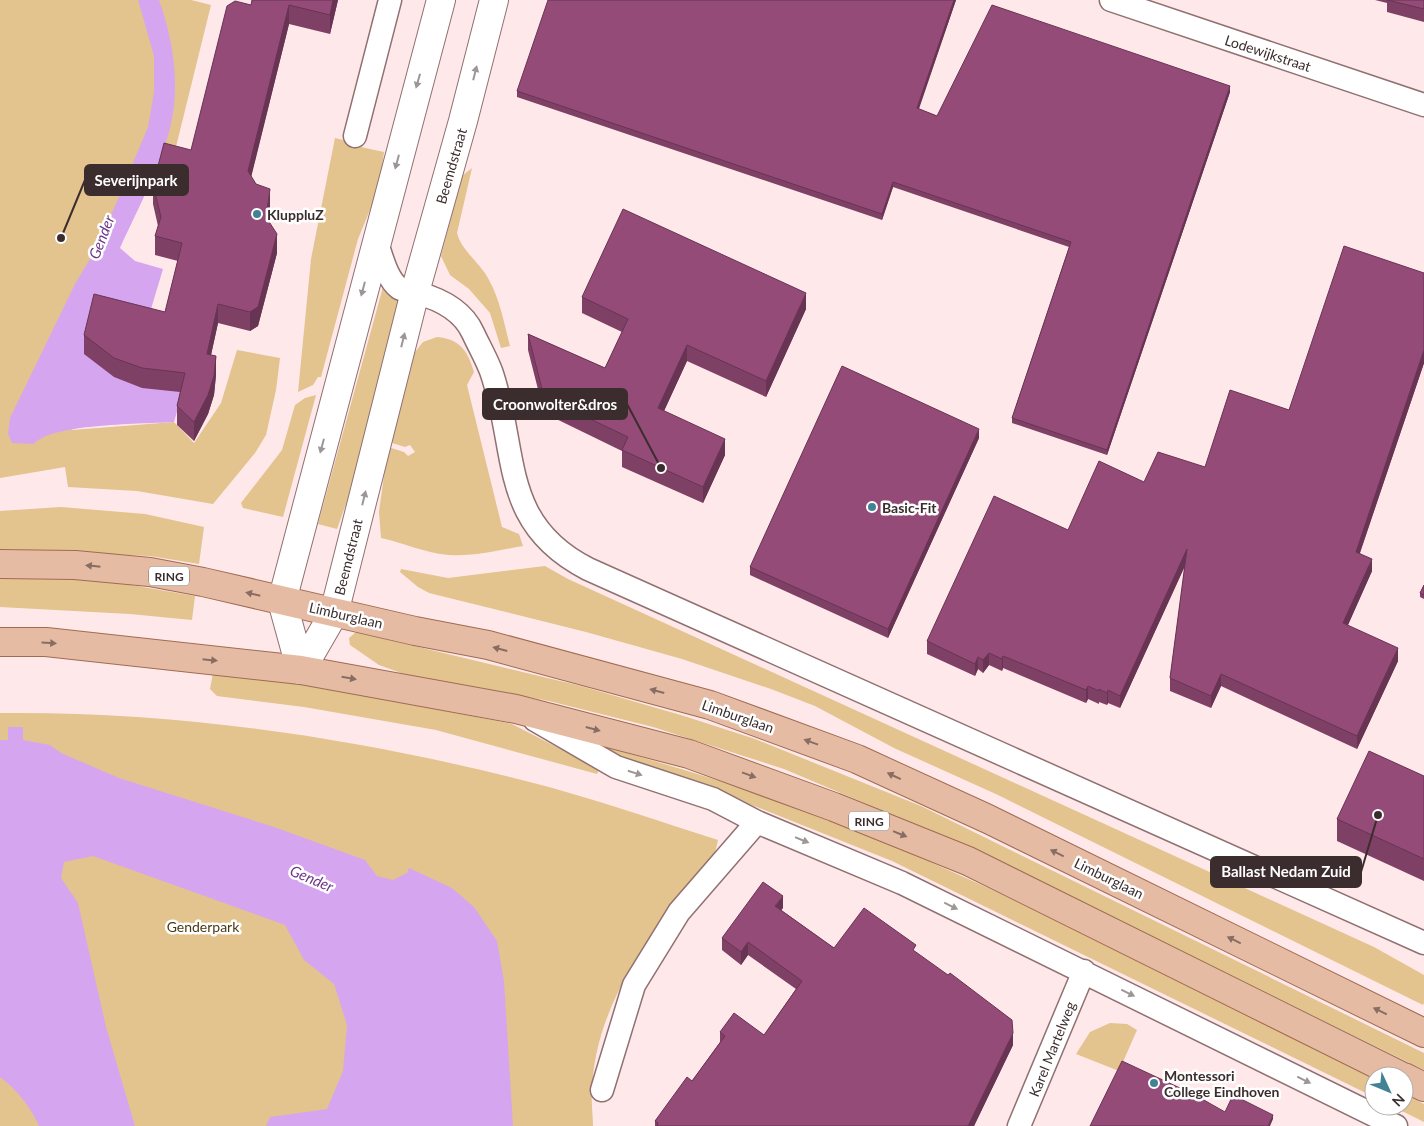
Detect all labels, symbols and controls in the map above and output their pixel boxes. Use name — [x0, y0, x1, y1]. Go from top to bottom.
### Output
street label: Lodewijkstraat — [1223, 31, 1313, 75]
one-way arrow — [472, 66, 480, 81]
one-way arrow — [414, 73, 422, 88]
street label: Beemdstraat — [432, 126, 470, 206]
one-way arrow — [392, 154, 400, 169]
callout: Severijnpark — [85, 165, 188, 195]
text: Severijnpark — [94, 171, 179, 189]
place label: KluppluZ — [267, 206, 324, 223]
marker: KluppluZ — [251, 208, 263, 220]
water label: Gender — [84, 212, 118, 261]
one-way arrow — [359, 281, 367, 296]
one-way arrow — [399, 332, 407, 347]
callout: Croonwolter&dros — [483, 389, 627, 419]
text: Croonwolter&dros — [493, 395, 618, 413]
one-way arrow — [318, 438, 326, 453]
one-way arrow — [360, 490, 368, 505]
place label: Basic-Fit — [882, 499, 937, 516]
marker: Basic-Fit — [866, 501, 878, 513]
street label: Beemdstraat — [330, 517, 366, 597]
one-way arrow — [84, 562, 100, 570]
road number: RING — [149, 566, 189, 586]
one-way arrow — [245, 590, 260, 598]
street label: Limburglaan — [308, 598, 384, 632]
one-way arrow — [41, 639, 57, 647]
one-way arrow — [493, 645, 508, 653]
one-way arrow — [203, 656, 219, 664]
one-way arrow — [341, 675, 357, 683]
one-way arrow — [650, 687, 665, 695]
street label: Limburglaan — [700, 696, 776, 736]
one-way arrow — [586, 725, 601, 733]
one-way arrow — [804, 738, 819, 745]
one-way arrow — [628, 770, 643, 777]
one-way arrow — [742, 771, 757, 779]
one-way arrow — [887, 771, 901, 779]
road number: RING — [849, 811, 889, 830]
one-way arrow — [893, 830, 908, 838]
one-way arrow — [795, 837, 810, 844]
one-way arrow — [1050, 849, 1064, 857]
street label: Limburglaan — [1072, 854, 1146, 902]
callout: Ballast Nedam Zuid — [1211, 857, 1361, 887]
water label: Gender — [288, 861, 337, 896]
text: Ballast Nedam Zuid — [1221, 862, 1351, 880]
one-way arrow — [944, 902, 958, 910]
park label: Genderpark — [167, 918, 240, 935]
one-way arrow — [1227, 936, 1242, 944]
one-way arrow — [1120, 989, 1135, 997]
street label: Karel Martelweg — [1025, 999, 1079, 1099]
one-way arrow — [1373, 1007, 1387, 1015]
north arrow — [1364, 1066, 1414, 1116]
place label: Montessori College Eindhoven — [1164, 1067, 1280, 1100]
one-way arrow — [1297, 1076, 1312, 1085]
marker: Montessori College Eindhoven — [1148, 1077, 1160, 1089]
text: N — [1389, 1091, 1409, 1110]

